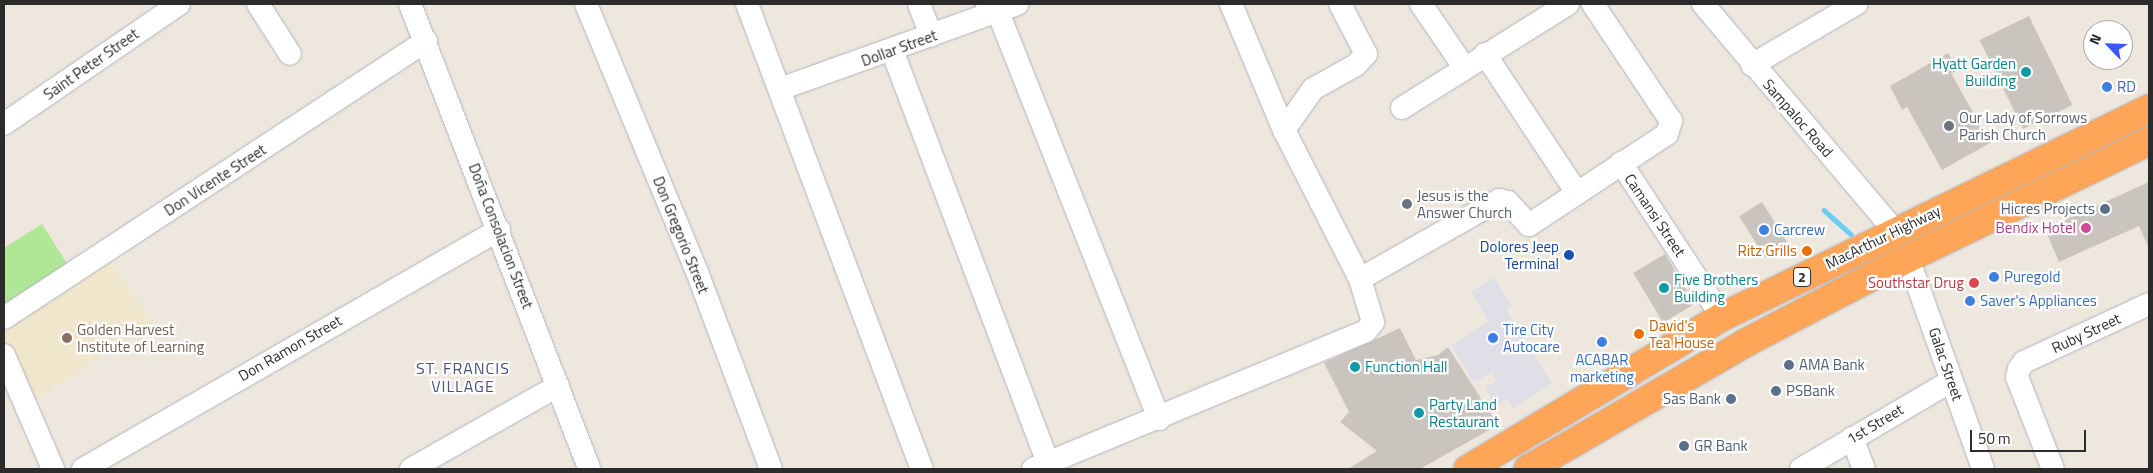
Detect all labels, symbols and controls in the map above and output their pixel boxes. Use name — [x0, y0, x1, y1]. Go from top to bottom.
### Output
north arrow — [2083, 20, 2133, 70]
street label: Saint Peter Street — [40, 25, 142, 103]
street label: Dollar Street — [859, 26, 939, 70]
text: N — [2083, 30, 2106, 48]
place label: Hyatt Garden Building — [1932, 54, 2016, 89]
marker: Hyatt Garden Building — [2020, 66, 2032, 78]
street label: Sampaloc Road — [1759, 75, 1837, 161]
place label: RD — [2117, 78, 2136, 96]
marker: RD — [2101, 81, 2113, 93]
place label: Our Lady of Sorrows Parish Church — [1959, 108, 2087, 143]
marker: Our Lady of Sorrows Parish Church — [1943, 120, 1955, 132]
street label: Don Vicente Street — [161, 140, 269, 220]
street label: Doña Consolacion Street — [465, 161, 537, 311]
street label: Camansi Street — [1621, 170, 1689, 260]
street label: Don Gregorio Street — [649, 174, 713, 296]
place label: Jesus is the Answer Church — [1417, 186, 1512, 221]
marker: Jesus is the Answer Church — [1401, 198, 1413, 210]
place label: Hicres Projects — [2001, 200, 2095, 218]
street label: MacArthur Highway — [1823, 201, 1943, 273]
marker: Hicres Projects — [2099, 203, 2111, 215]
place label: Bendix Hotel — [1996, 219, 2076, 237]
place label: Carcrew — [1774, 221, 1825, 239]
marker: Bendix Hotel — [2080, 222, 2092, 234]
marker: Carcrew — [1758, 224, 1770, 236]
place label: Dolores Jeep Terminal — [1480, 237, 1559, 272]
place label: Ritz Grills — [1737, 242, 1797, 260]
marker: Ritz Grills — [1801, 245, 1813, 257]
marker: Dolores Jeep Terminal — [1563, 249, 1575, 261]
road number: 2 — [1792, 266, 1812, 288]
place label: Puregold — [2004, 268, 2061, 286]
place label: Five Brothers Building — [1674, 270, 1758, 305]
marker: Puregold — [1988, 271, 2000, 283]
place label: Southstar Drug — [1868, 274, 1964, 292]
marker: Southstar Drug — [1968, 277, 1980, 289]
marker: Five Brothers Building — [1658, 282, 1670, 294]
place label: Saver's Appliances — [1980, 292, 2097, 310]
marker: Saver's Appliances — [1964, 295, 1976, 307]
street label: Ruby Street — [2049, 309, 2123, 357]
street label: Don Ramon Street — [235, 311, 345, 385]
place label: David's Tea House — [1649, 316, 1714, 351]
place label: Golden Harvest Institute of Learning — [77, 320, 204, 355]
place label: Tire City Autocare — [1503, 320, 1560, 355]
street label: Galac Street — [1925, 325, 1967, 403]
marker: David's Tea House — [1633, 328, 1645, 340]
marker: Golden Harvest Institute of Learning — [61, 332, 73, 344]
marker: Tire City Autocare — [1487, 332, 1499, 344]
marker: ACABAR marketing — [1596, 336, 1608, 348]
place label: ACABAR marketing — [1570, 350, 1634, 385]
place label: AMA Bank — [1799, 356, 1865, 374]
district label: ST. FRANCIS VILLAGE — [415, 358, 511, 396]
place label: Function Hall — [1365, 358, 1448, 376]
marker: AMA Bank — [1783, 359, 1795, 371]
marker: Function Hall — [1349, 361, 1361, 373]
place label: PSBank — [1786, 382, 1835, 400]
marker: PSBank — [1770, 385, 1782, 397]
place label: Sas Bank — [1663, 390, 1721, 408]
marker: Sas Bank — [1725, 393, 1737, 405]
place label: Party Land Restaurant — [1429, 395, 1499, 430]
street label: 1st Street — [1844, 400, 1906, 448]
marker: Party Land Restaurant — [1413, 407, 1425, 419]
scale bar — [1973, 420, 2089, 452]
text: 50 m — [1978, 427, 2011, 450]
place label: GR Bank — [1694, 437, 1748, 455]
marker: GR Bank — [1678, 440, 1690, 452]

